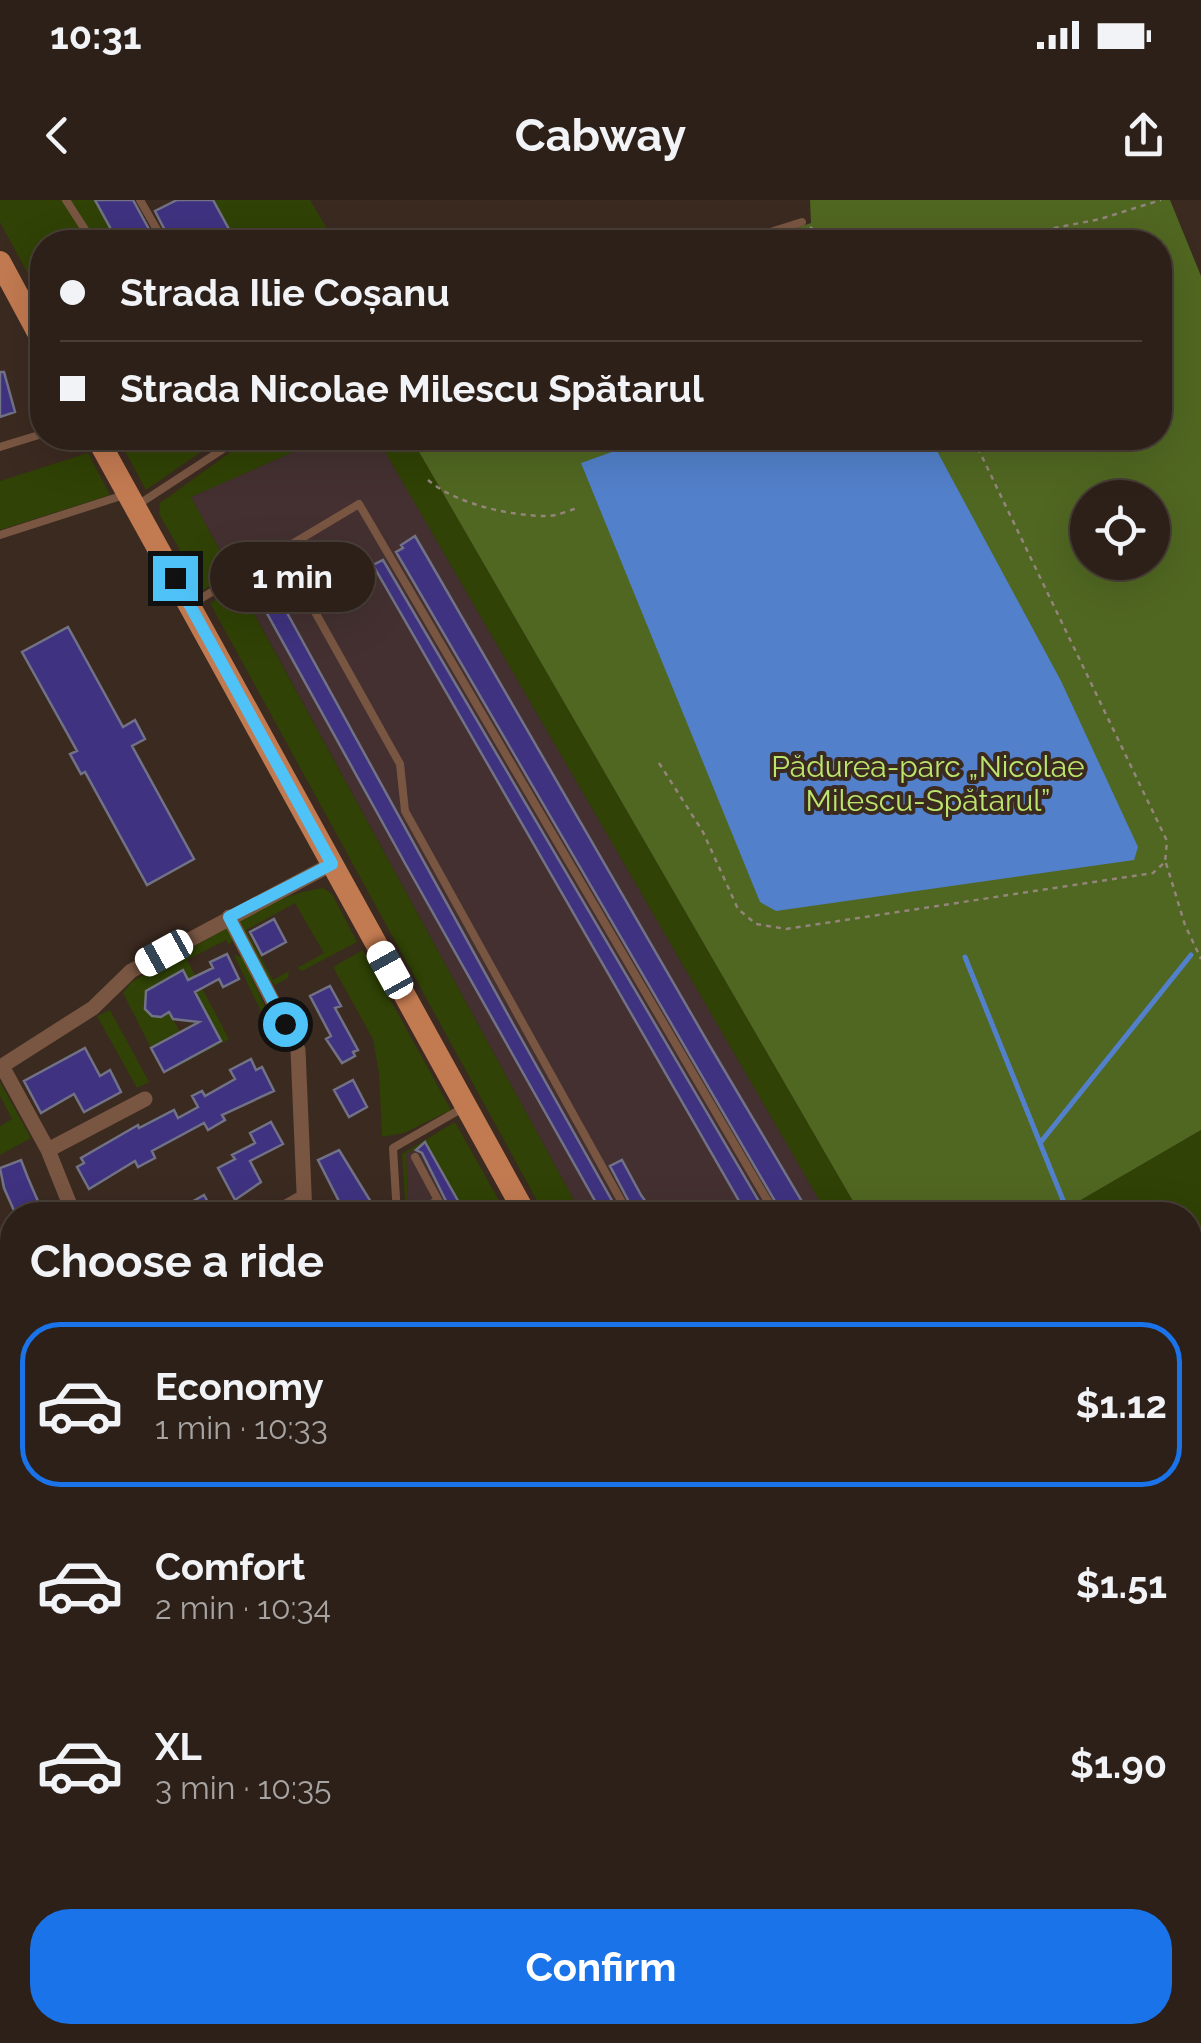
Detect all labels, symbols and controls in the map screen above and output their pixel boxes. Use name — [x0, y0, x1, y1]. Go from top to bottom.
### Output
text: 10:31 — [50, 13, 141, 58]
icon: back — [30, 108, 85, 163]
icon: share — [1116, 108, 1171, 163]
text: Cabway — [515, 109, 686, 162]
text: Strada Ilie Coșanu — [120, 270, 450, 315]
text: Strada Nicolae Milescu Spătarul — [120, 366, 704, 411]
map controls — [1070, 480, 1170, 580]
button: locate — [1070, 480, 1170, 580]
callout: 1 min — [210, 543, 375, 613]
route end — [153, 556, 198, 601]
text: 1 min — [252, 558, 333, 595]
park label: Pădurea-parc „Nicolae Milescu-Spătarul” — [771, 749, 1085, 818]
car — [130, 925, 198, 981]
car — [362, 936, 418, 1004]
route start — [263, 1002, 308, 1047]
text: Choose a ride — [30, 1235, 324, 1288]
icon: car — [35, 1360, 125, 1450]
text: Economy — [155, 1364, 324, 1409]
text: $1.12 — [1075, 1382, 1167, 1427]
text: 1 min · 10:33 — [155, 1409, 328, 1446]
icon: car — [35, 1540, 125, 1630]
text: Comfort — [155, 1544, 305, 1589]
text: $1.51 — [1076, 1562, 1167, 1607]
text: 2 min · 10:34 — [155, 1589, 331, 1626]
icon: car — [35, 1720, 125, 1810]
text: XL — [155, 1724, 202, 1769]
text: $1.90 — [1070, 1742, 1167, 1787]
text: 3 min · 10:35 — [155, 1769, 331, 1806]
button: Confirm — [30, 1909, 1172, 2024]

